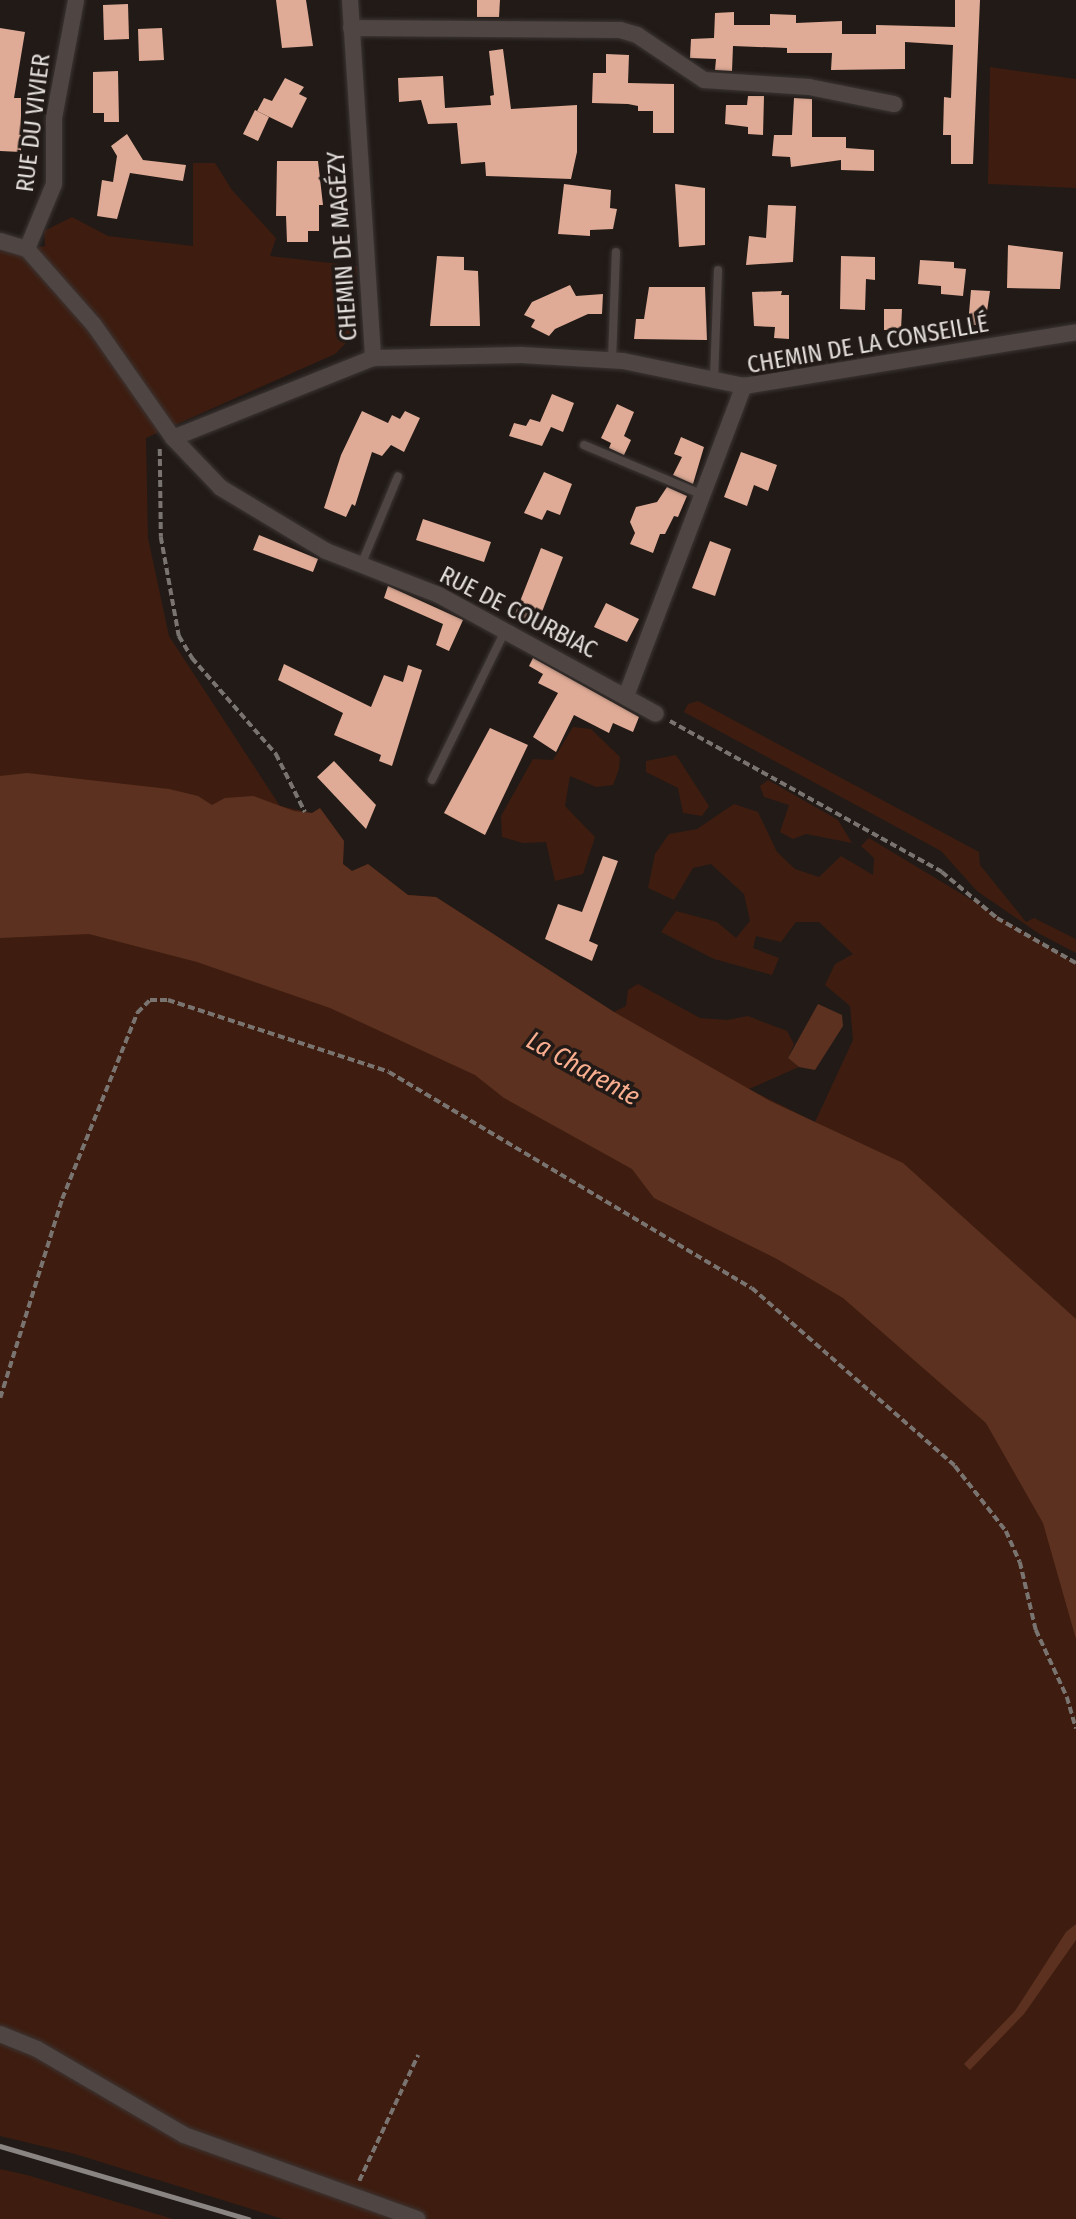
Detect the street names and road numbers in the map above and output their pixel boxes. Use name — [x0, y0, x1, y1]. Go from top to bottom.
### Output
street label: RUE DU VIVIER — [11, 52, 57, 194]
street label: CHEMIN DE MAGÉZY — [322, 150, 364, 342]
street label: CHEMIN DE LA CONSEILLÉ — [745, 310, 991, 380]
street label: RUE DE COURBIAC — [435, 561, 601, 665]

